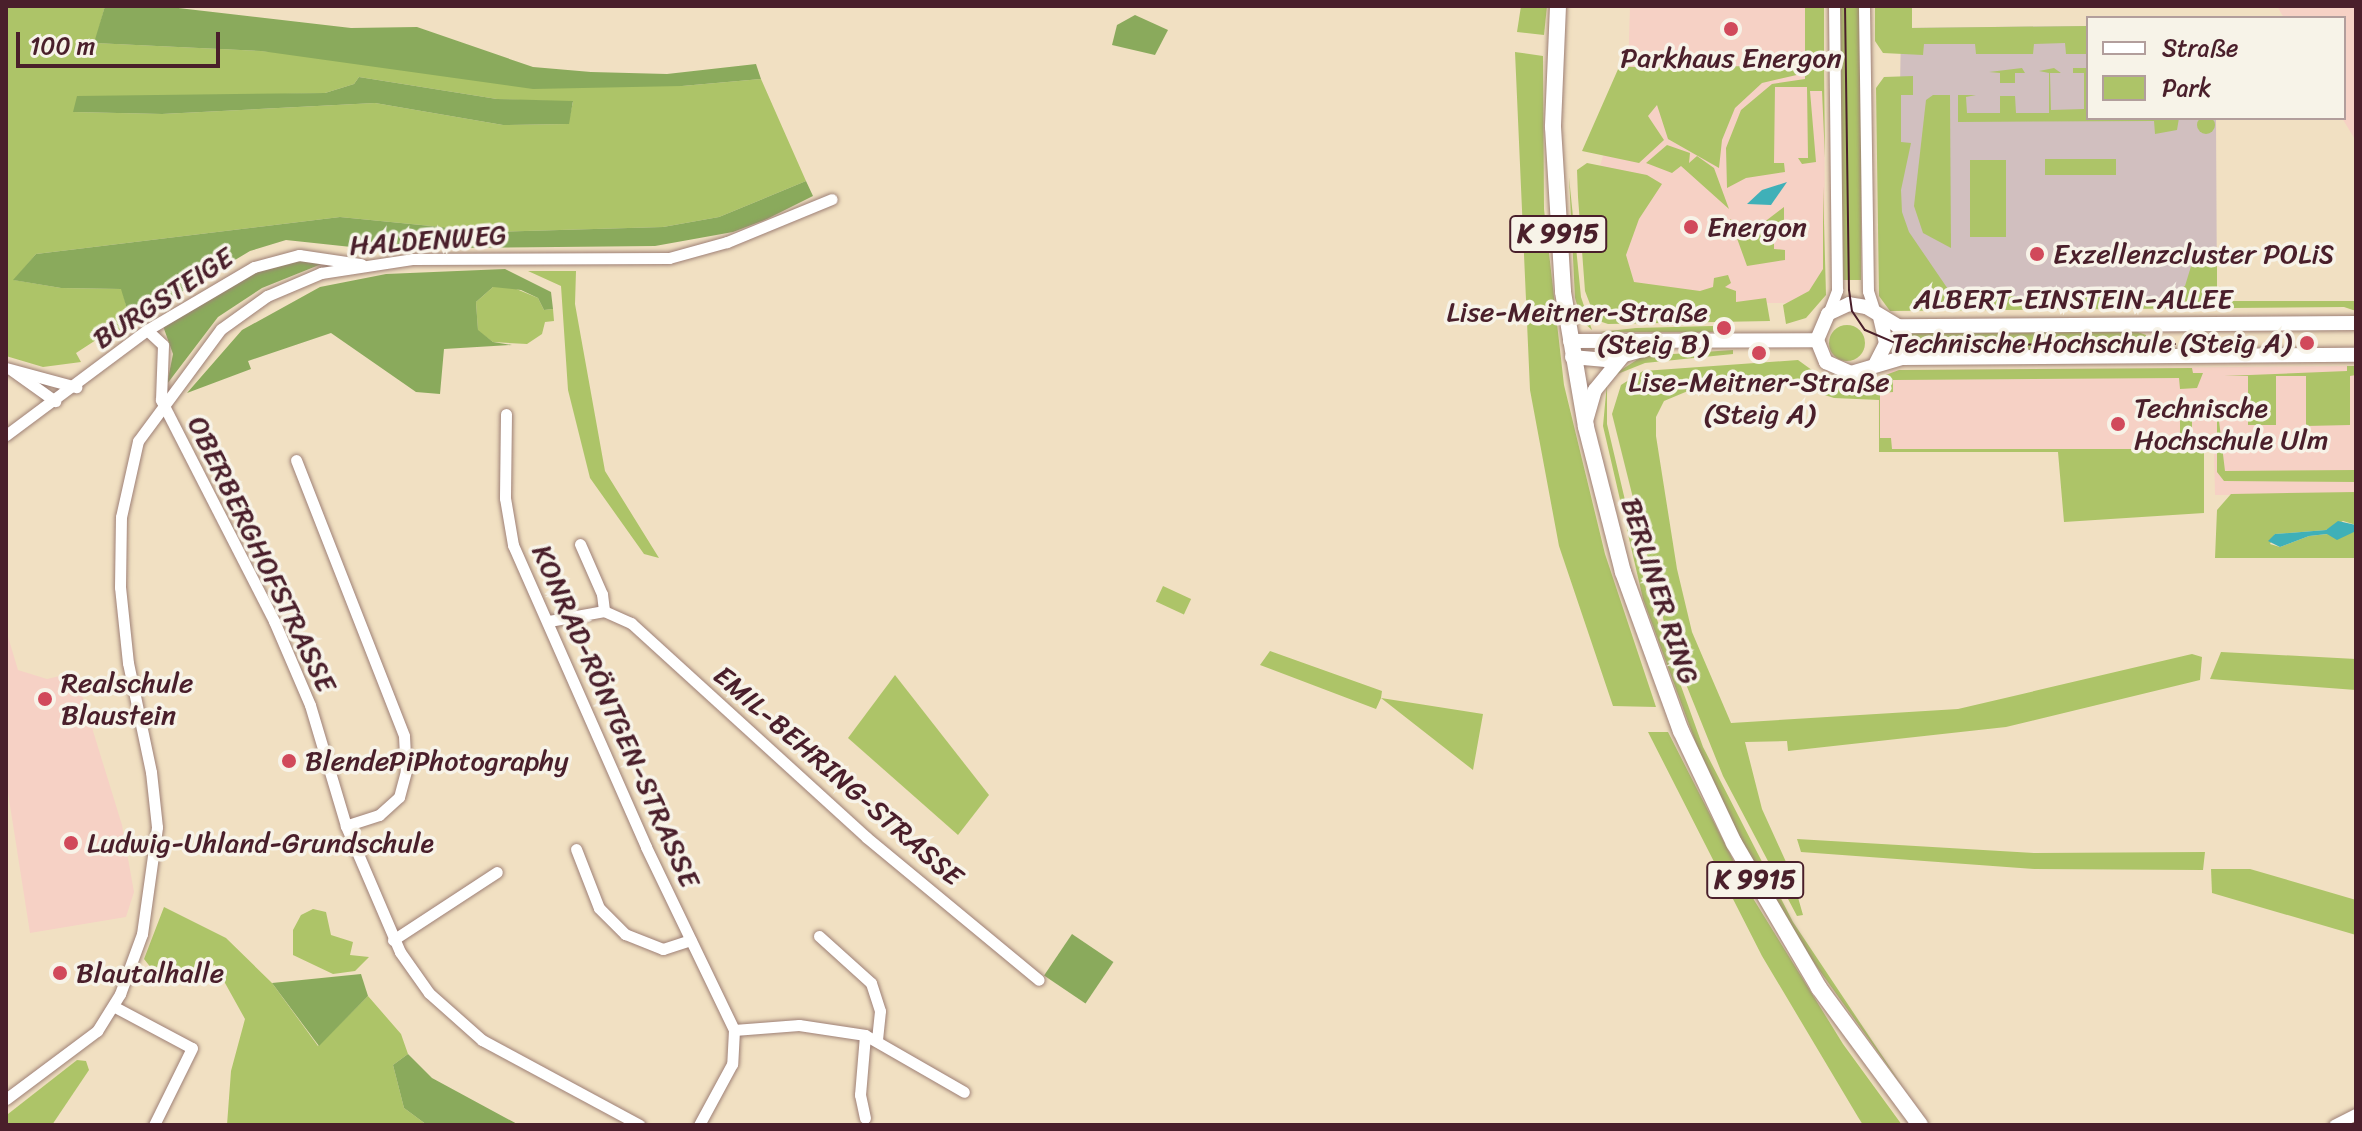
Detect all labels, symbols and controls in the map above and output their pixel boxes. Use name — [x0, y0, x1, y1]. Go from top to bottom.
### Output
scale bar — [20, 16, 224, 66]
legend — [2086, 16, 2346, 120]
marker: Parkhaus Energon — [1722, 20, 1740, 38]
text: 100 m — [30, 25, 95, 67]
text: Straße — [2162, 27, 2238, 69]
place label: Parkhaus Energon — [1620, 41, 1842, 75]
text: Park — [2162, 67, 2211, 109]
place label: Energon — [1707, 210, 1807, 244]
road number: K 9915 — [1508, 212, 1608, 256]
street label: HALDENWEG — [348, 218, 508, 262]
marker: Energon — [1682, 218, 1700, 236]
place label: Exzellenzcluster POLiS — [2053, 237, 2334, 271]
street label: BURGSTEIGE — [87, 240, 239, 356]
marker: Exzellenzcluster POLiS — [2028, 245, 2046, 263]
street label: ALBERT-EINSTEIN-ALLEE — [1913, 282, 2233, 316]
place label: Lise-Meitner-Straße (Steig B) — [1447, 295, 1708, 361]
marker: Lise-Meitner-Straße (Steig B) — [1715, 319, 1733, 337]
place label: Technische Hochschule (Steig A) — [1892, 326, 2291, 360]
marker: Technische Hochschule (Steig A) — [2298, 334, 2316, 352]
marker: Lise-Meitner-Straße (Steig A) — [1750, 344, 1768, 362]
place label: Lise-Meitner-Straße (Steig A) — [1628, 365, 1890, 431]
place label: Technische Hochschule Ulm — [2134, 391, 2329, 457]
street label: OBERBERGHOFSTRASSE — [181, 411, 343, 697]
marker: Technische Hochschule Ulm — [2109, 415, 2127, 433]
street label: BERLINER RING — [1614, 493, 1706, 689]
street label: KONRAD-RÖNTGEN-STRASSE — [525, 539, 707, 893]
street label: EMIL-BEHRING-STRASSE — [706, 659, 970, 893]
place label: Realschule Blaustein — [61, 666, 193, 732]
marker: Realschule Blaustein — [36, 690, 54, 708]
place label: BlendePiPhotography — [305, 744, 569, 778]
marker: BlendePiPhotography — [280, 752, 298, 770]
place label: Ludwig-Uhland-Grundschule — [87, 826, 434, 860]
marker: Ludwig-Uhland-Grundschule — [62, 834, 80, 852]
road number: K 9915 — [1705, 858, 1805, 902]
place label: Blautalhalle — [76, 956, 224, 990]
marker: Blautalhalle — [51, 964, 69, 982]

